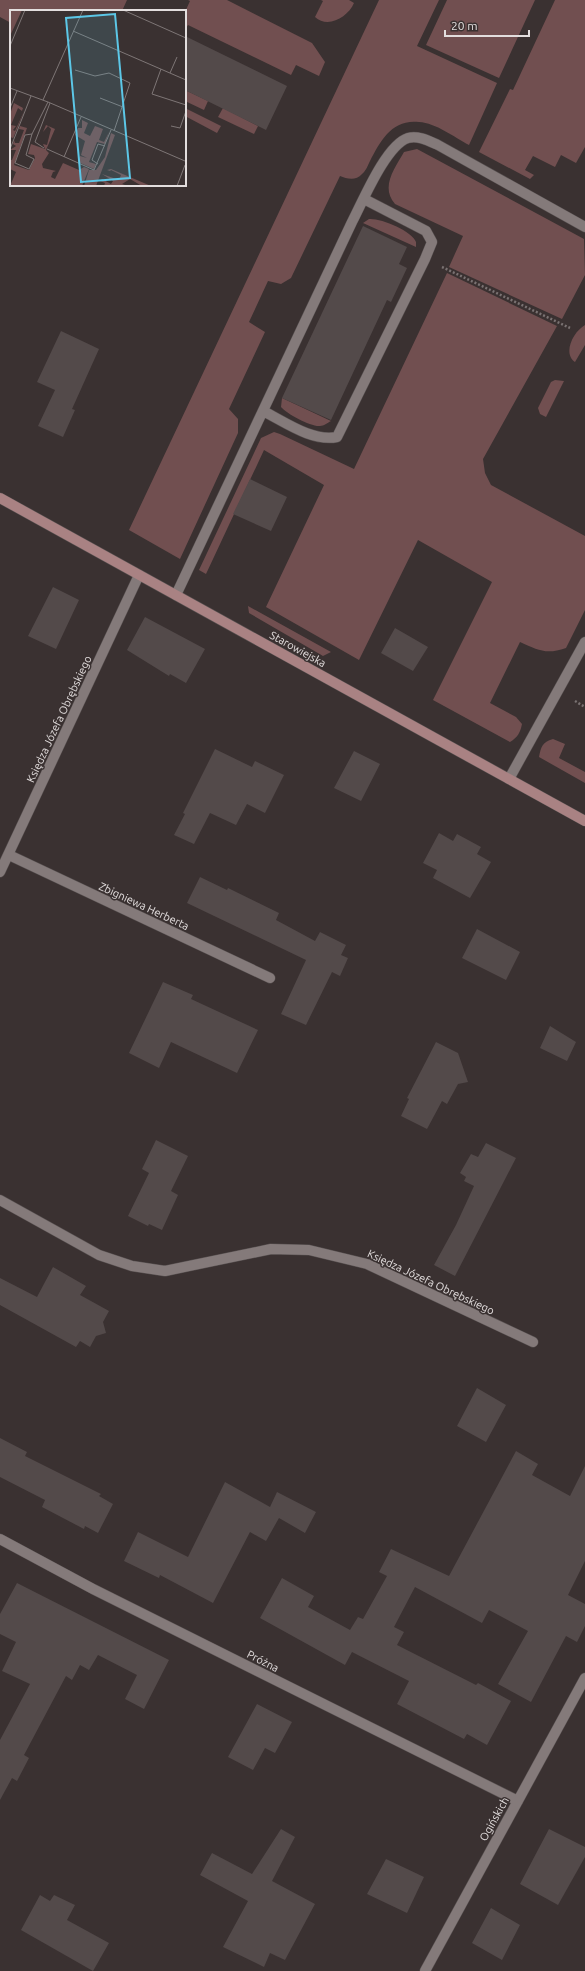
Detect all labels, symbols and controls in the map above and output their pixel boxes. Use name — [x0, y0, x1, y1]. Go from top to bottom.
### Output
inset map — [10, 10, 186, 186]
scale bar — [445, 12, 529, 38]
text: 20 m — [451, 19, 478, 32]
street label: Starowiejska — [268, 629, 328, 669]
street label: Księdza Józefa Obrębskiego — [24, 654, 94, 784]
street label: Zbigniewa Herberta — [97, 880, 191, 932]
street label: Księdza Józefa Obrębskiego — [366, 1247, 496, 1317]
street label: Próżna — [245, 1648, 281, 1674]
street label: Ogińskich — [477, 1795, 511, 1843]

